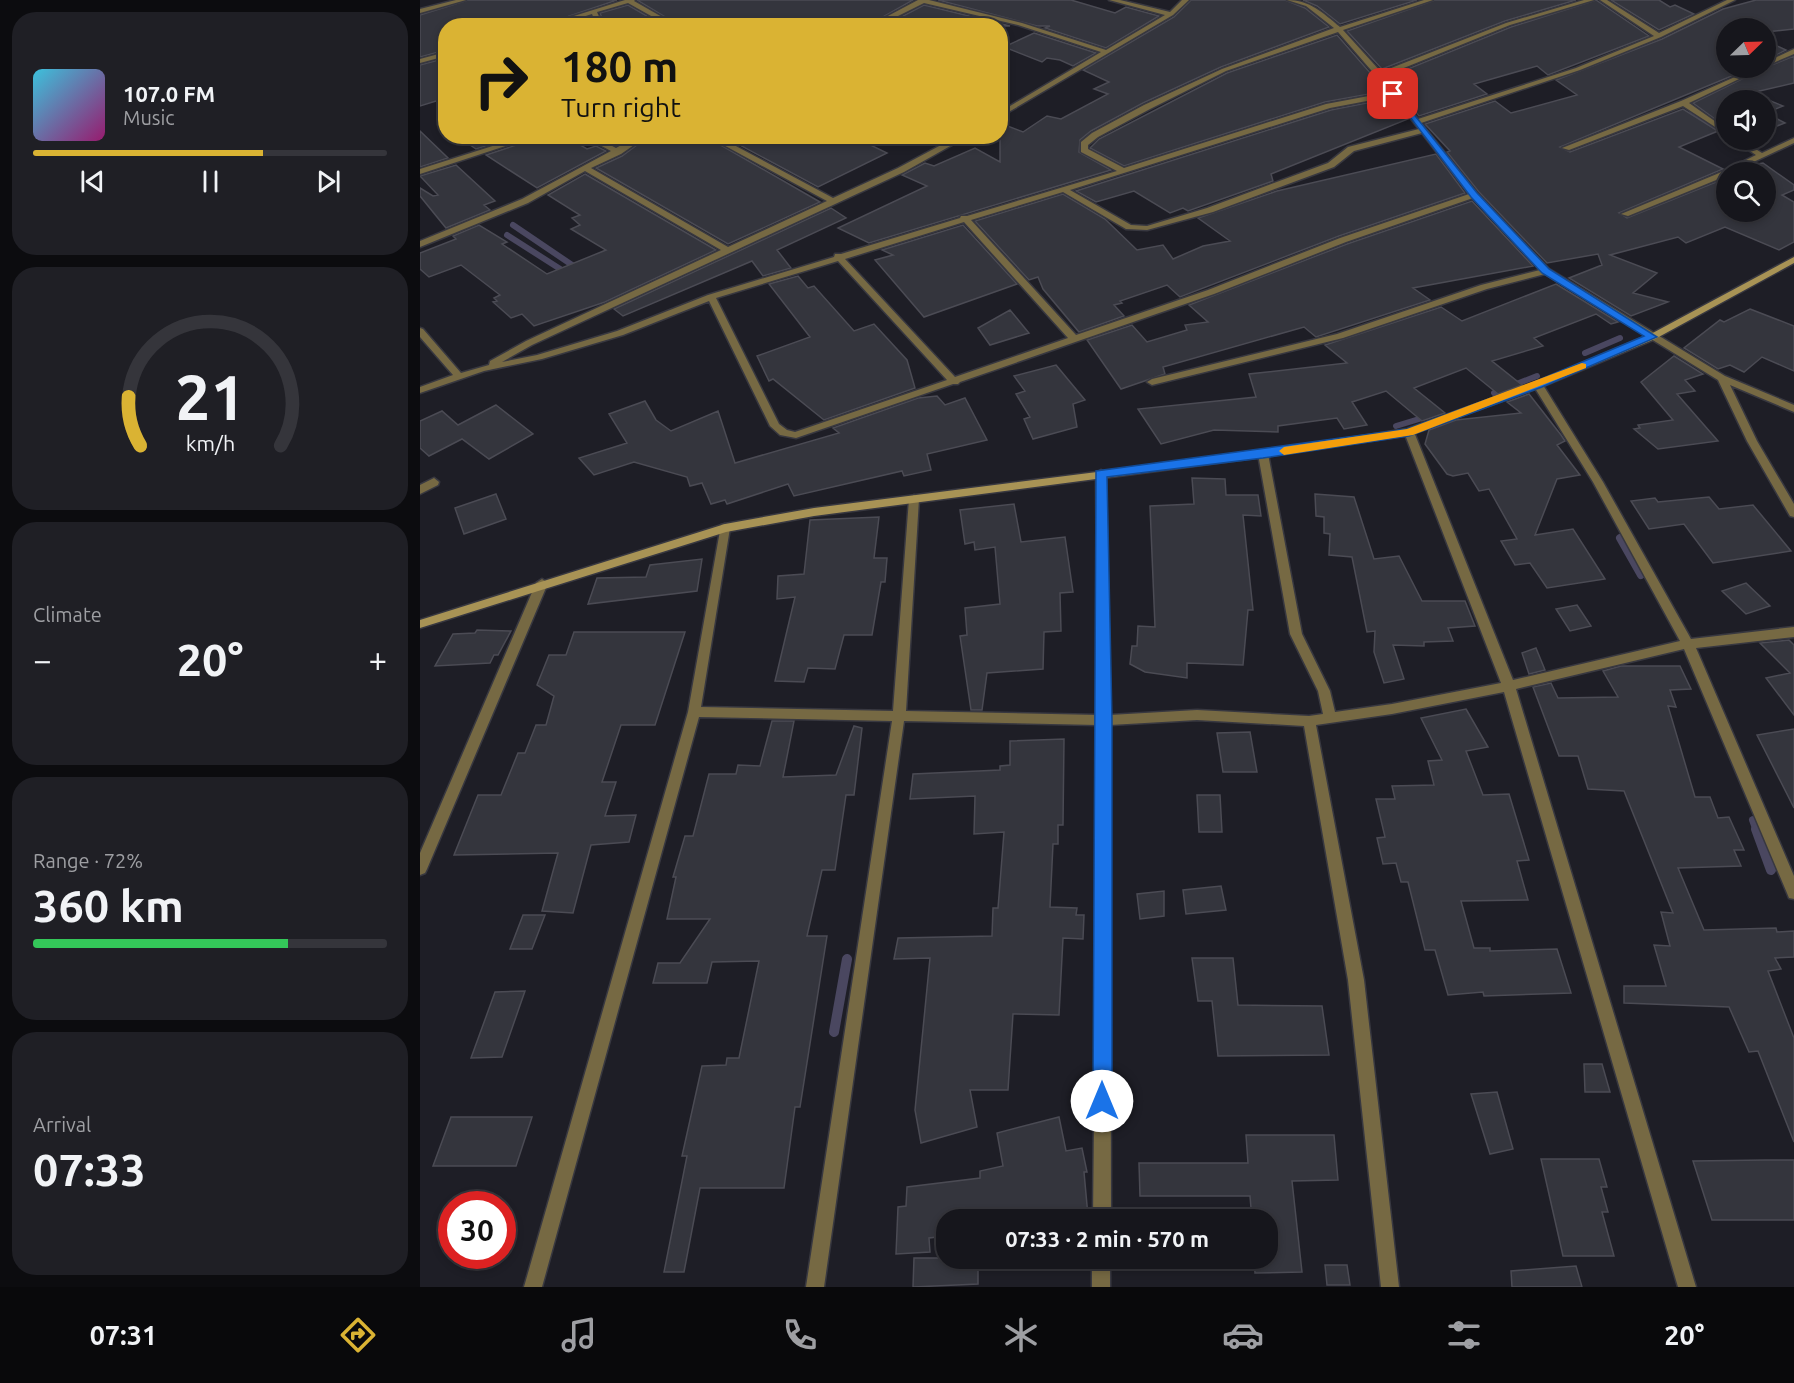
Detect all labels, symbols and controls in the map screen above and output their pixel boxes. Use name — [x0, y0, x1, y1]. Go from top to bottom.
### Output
north arrow — [1716, 18, 1776, 78]
map controls — [1716, 18, 1776, 222]
icon: right — [462, 42, 540, 120]
text: 180 m — [561, 43, 678, 90]
pin — [1367, 68, 1418, 119]
icon: arrive — [1376, 77, 1409, 110]
text: 107.0 FM — [123, 81, 215, 106]
button: sound — [1716, 90, 1776, 150]
text: Turn right — [561, 92, 681, 122]
text: Music — [123, 106, 175, 129]
button: search — [1716, 162, 1776, 222]
icon: previous — [76, 165, 109, 198]
icon: pause — [194, 165, 227, 198]
icon: next — [312, 165, 345, 198]
text: 21 — [175, 362, 245, 432]
text: km/h — [185, 431, 235, 455]
text: Climate — [33, 603, 102, 626]
text: 20° — [177, 634, 243, 685]
text: − — [33, 641, 52, 678]
text: + — [368, 641, 387, 678]
text: Range · 72% — [33, 849, 143, 872]
text: 360 km — [33, 880, 184, 931]
position arrow — [1070, 1069, 1134, 1133]
text: Arrival — [33, 1113, 91, 1136]
text: 07:33 — [33, 1144, 146, 1195]
speed limit sign: 30 — [438, 1191, 516, 1269]
text: 07:33 · 2 min · 570 m — [1005, 1226, 1209, 1251]
icon: directions — [337, 1314, 379, 1356]
icon: music — [558, 1314, 600, 1356]
icon: phone — [779, 1314, 821, 1356]
icon: climate — [1000, 1314, 1042, 1356]
icon: car — [1222, 1314, 1264, 1356]
icon: filters — [1443, 1314, 1485, 1356]
text: 07:31 — [90, 1320, 157, 1350]
text: 20° — [1664, 1320, 1704, 1350]

